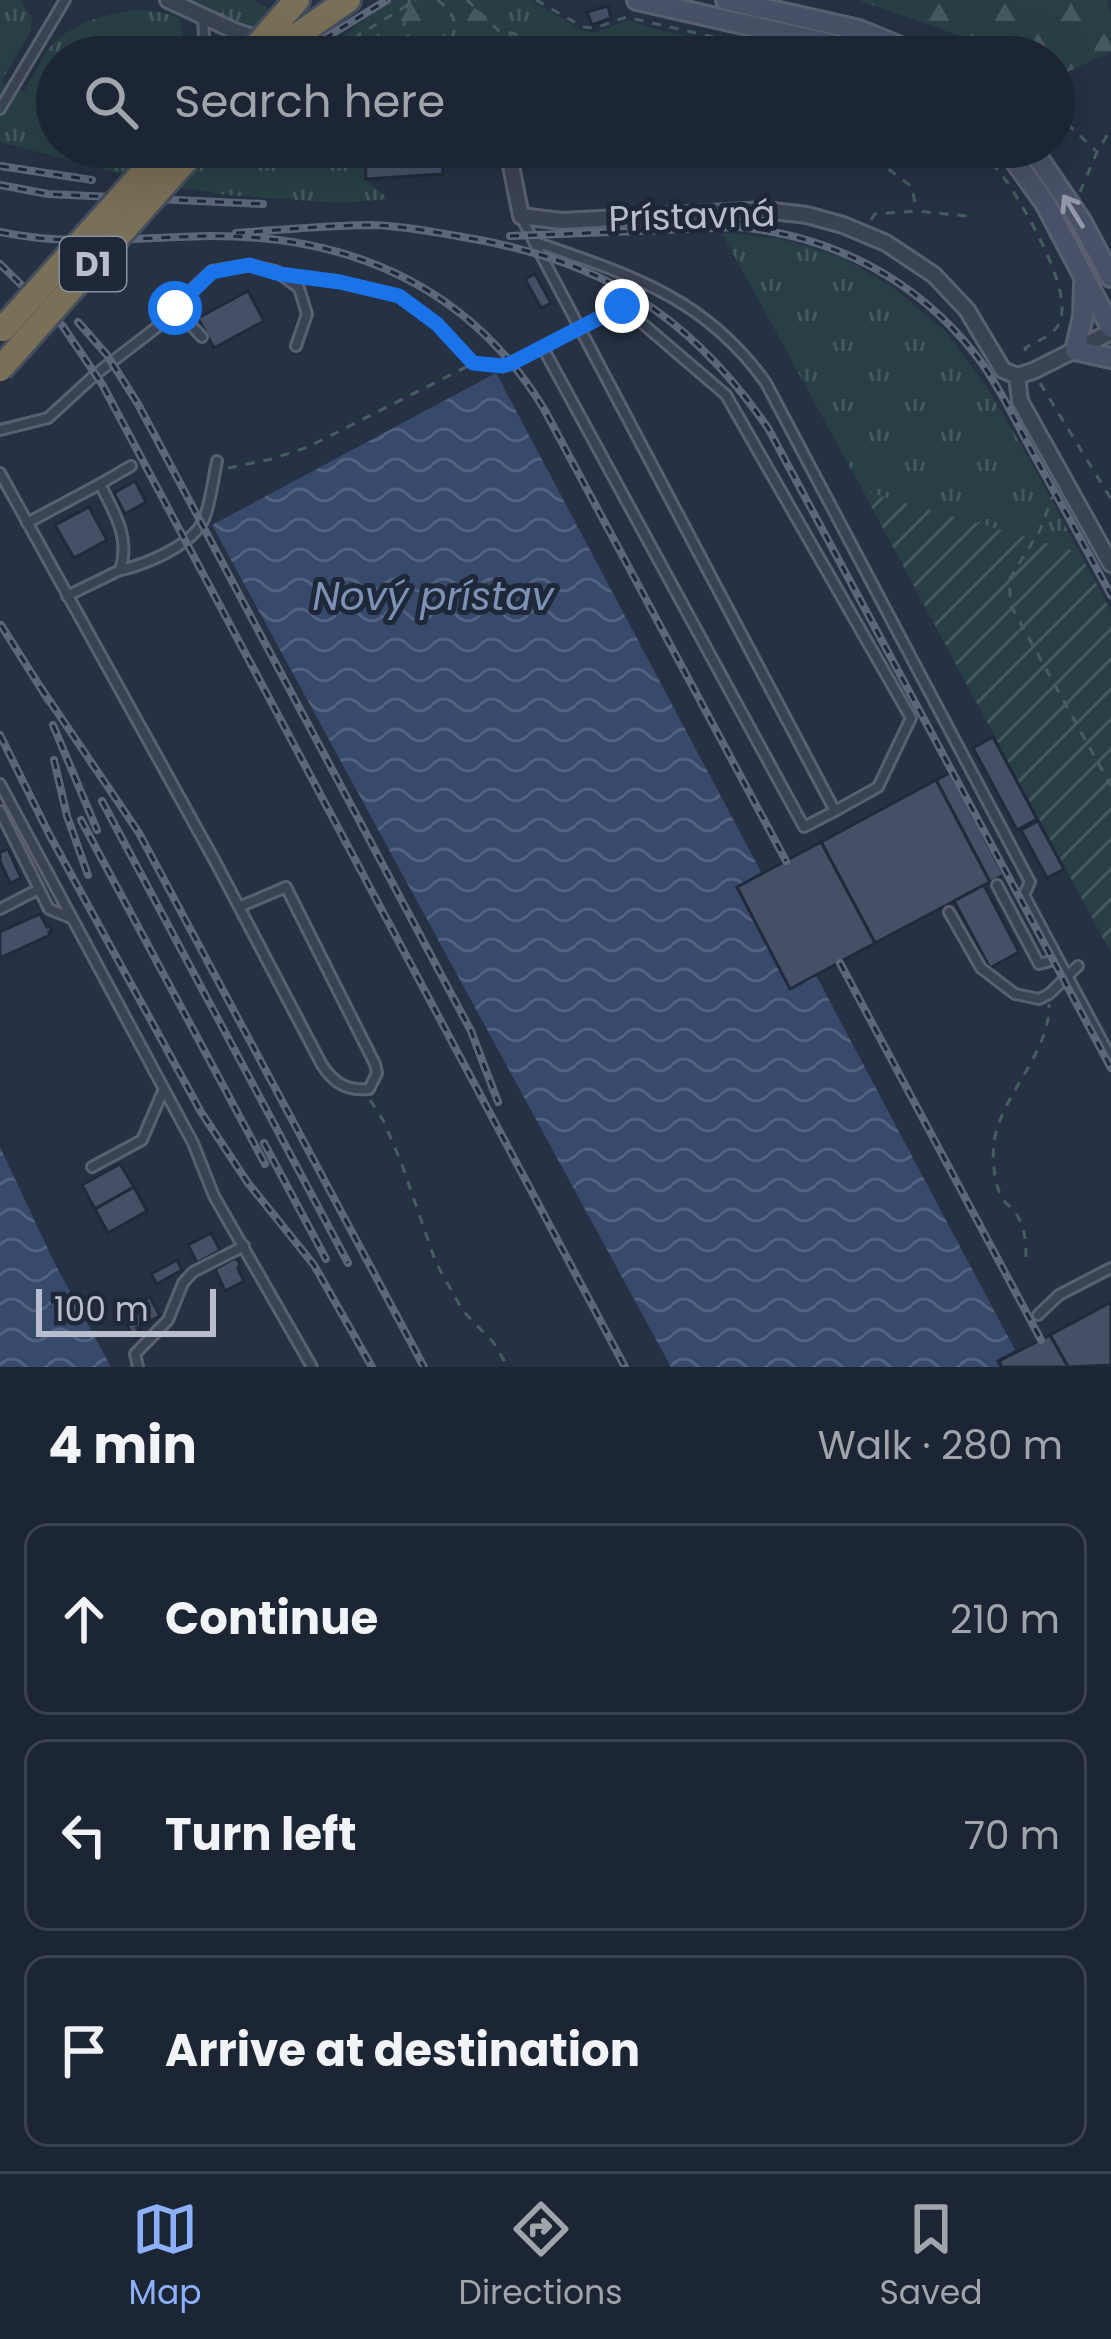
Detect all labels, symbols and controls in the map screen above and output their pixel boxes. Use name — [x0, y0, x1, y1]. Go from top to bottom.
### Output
search box — [36, 36, 1075, 168]
icon: search — [78, 69, 144, 135]
text: Search here — [174, 70, 445, 133]
street label: Prístavná — [608, 188, 776, 244]
one-way arrow — [1061, 194, 1086, 228]
road number: D1 — [60, 237, 126, 291]
route end — [595, 279, 649, 333]
route start — [148, 281, 202, 335]
water label: Nový prístav — [312, 569, 556, 624]
scale bar — [36, 1283, 216, 1336]
text: 100 m — [54, 1286, 149, 1333]
text: 4 min — [48, 1409, 197, 1481]
text: Walk · 280 m — [818, 1418, 1063, 1473]
icon: ahead — [51, 1586, 117, 1652]
text: Continue — [165, 1587, 378, 1650]
text: 210 m — [950, 1592, 1060, 1647]
icon: left — [51, 1802, 117, 1868]
text: Turn left — [165, 1803, 357, 1866]
text: 70 m — [964, 1808, 1060, 1863]
icon: arrive — [51, 2018, 117, 2084]
text: Arrive at destination — [165, 2019, 640, 2082]
tab: Map — [129, 2196, 202, 2318]
tab: Directions — [459, 2196, 622, 2318]
tab: Saved — [880, 2196, 982, 2318]

